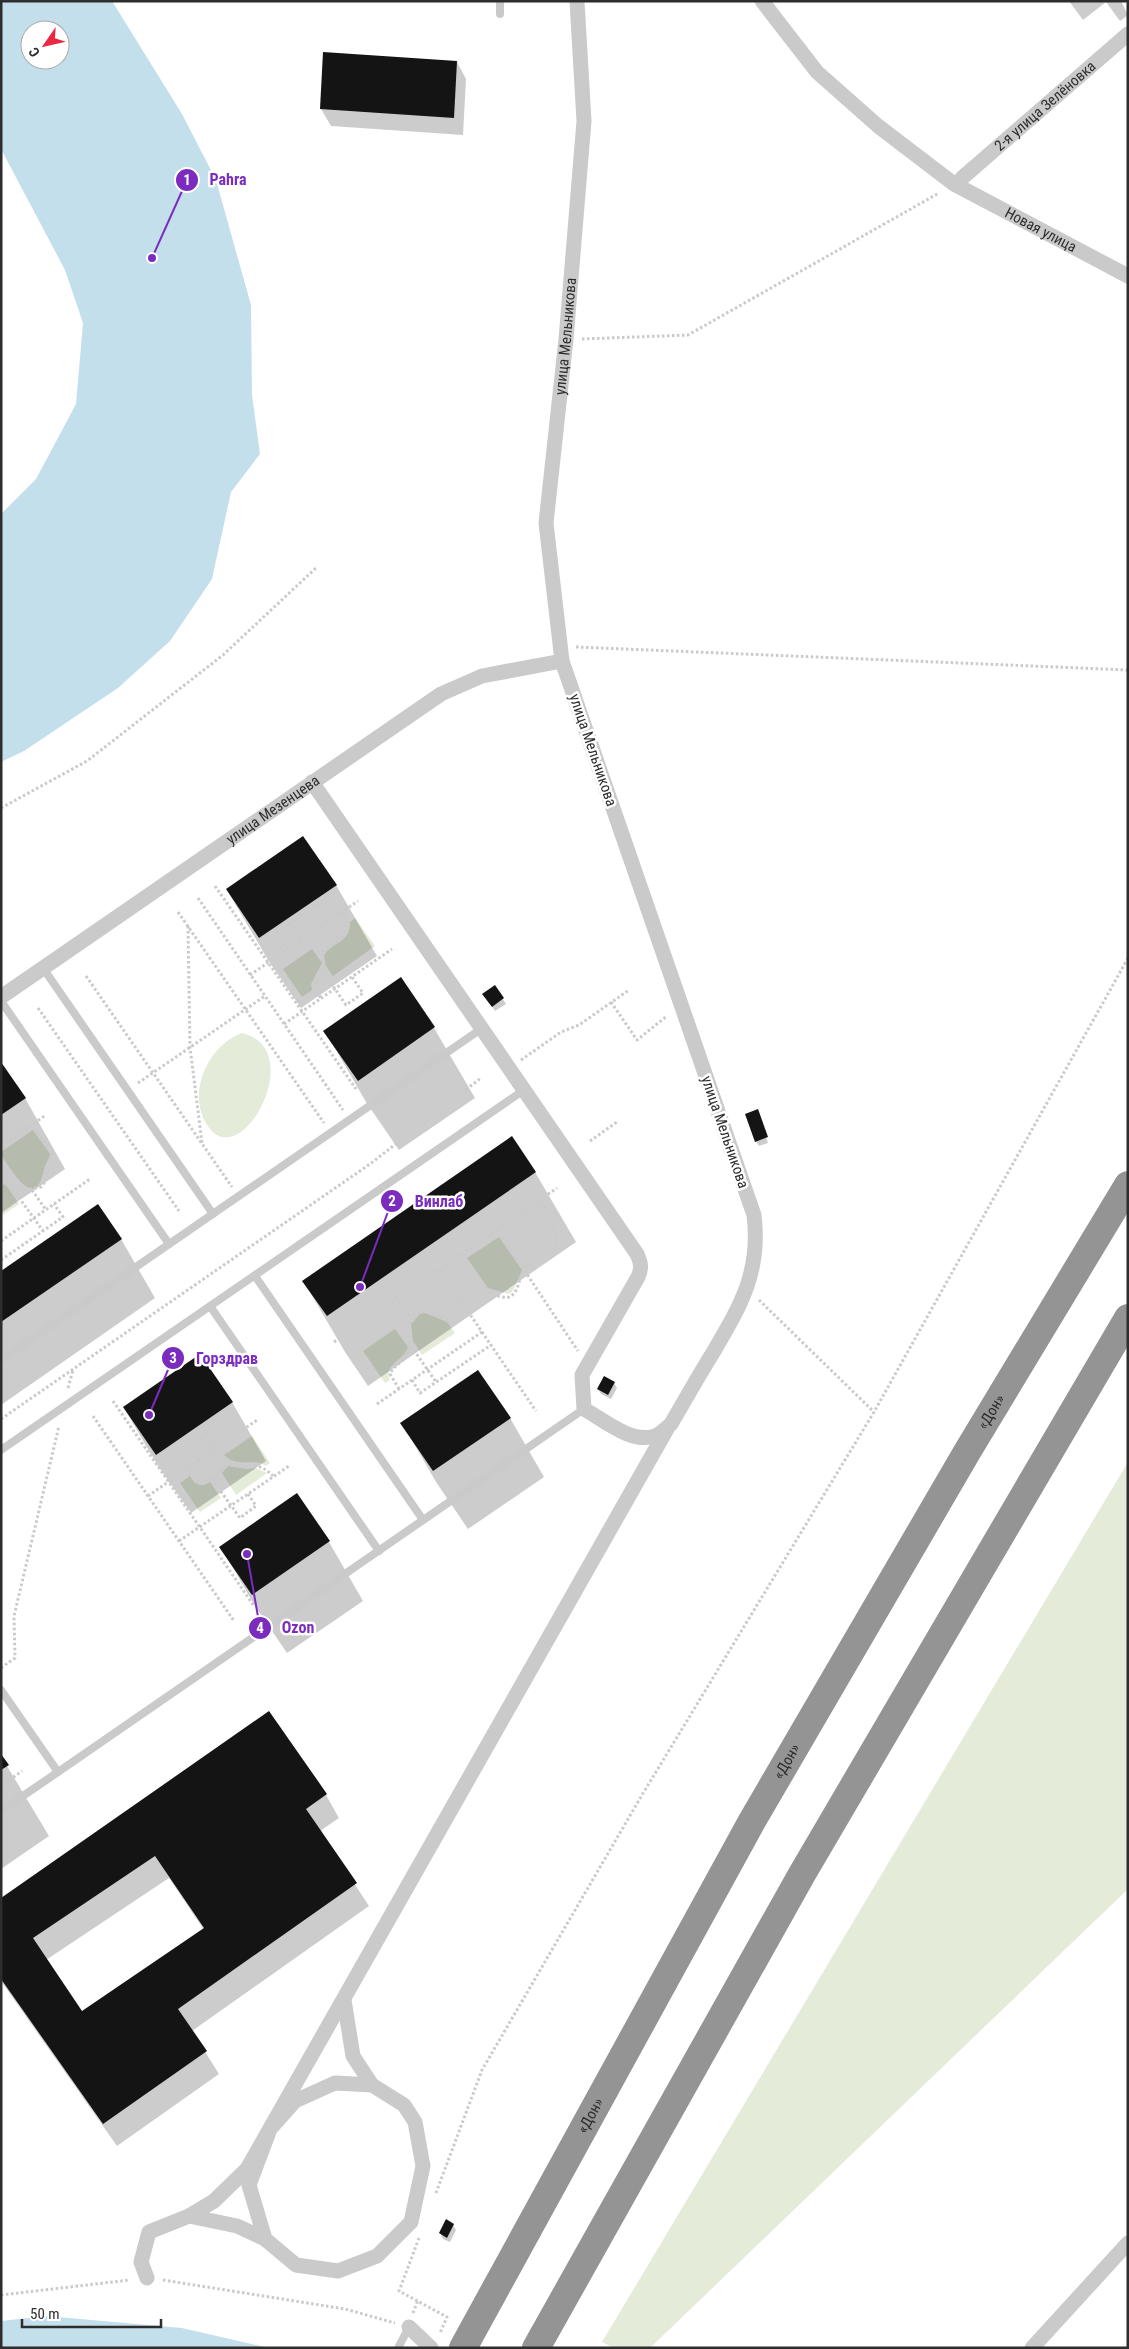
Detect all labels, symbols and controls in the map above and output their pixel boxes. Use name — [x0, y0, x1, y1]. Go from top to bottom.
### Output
north arrow — [20, 20, 70, 70]
text: С — [25, 44, 43, 60]
street label: 2-я улица Зелёновка — [991, 57, 1099, 155]
callout: Pahra — [174, 164, 256, 195]
text: Pahra — [209, 170, 247, 189]
text: 1 — [183, 171, 191, 189]
street label: Новая улица — [1002, 204, 1080, 256]
street label: улица Мельникова — [551, 277, 580, 396]
street label: улица Мельникова — [565, 692, 621, 808]
street label: улица Мезенцева — [223, 771, 323, 848]
street label: улица Мельникова — [697, 1074, 753, 1190]
callout: Винлаб — [380, 1186, 473, 1217]
text: 2 — [388, 1192, 396, 1210]
text: Винлаб — [415, 1192, 463, 1211]
callout: Горздрав — [161, 1342, 268, 1373]
text: 3 — [169, 1349, 177, 1367]
text: Горздрав — [196, 1349, 258, 1368]
street label: «Дон» — [974, 1391, 1009, 1433]
callout: Ozon — [247, 1612, 325, 1643]
text: Ozon — [282, 1618, 314, 1637]
text: 4 — [256, 1619, 264, 1637]
street label: «Дон» — [769, 1741, 804, 1782]
street label: «Дон» — [573, 2095, 607, 2136]
scale bar — [22, 2296, 161, 2328]
text: 50 m — [30, 2305, 60, 2323]

